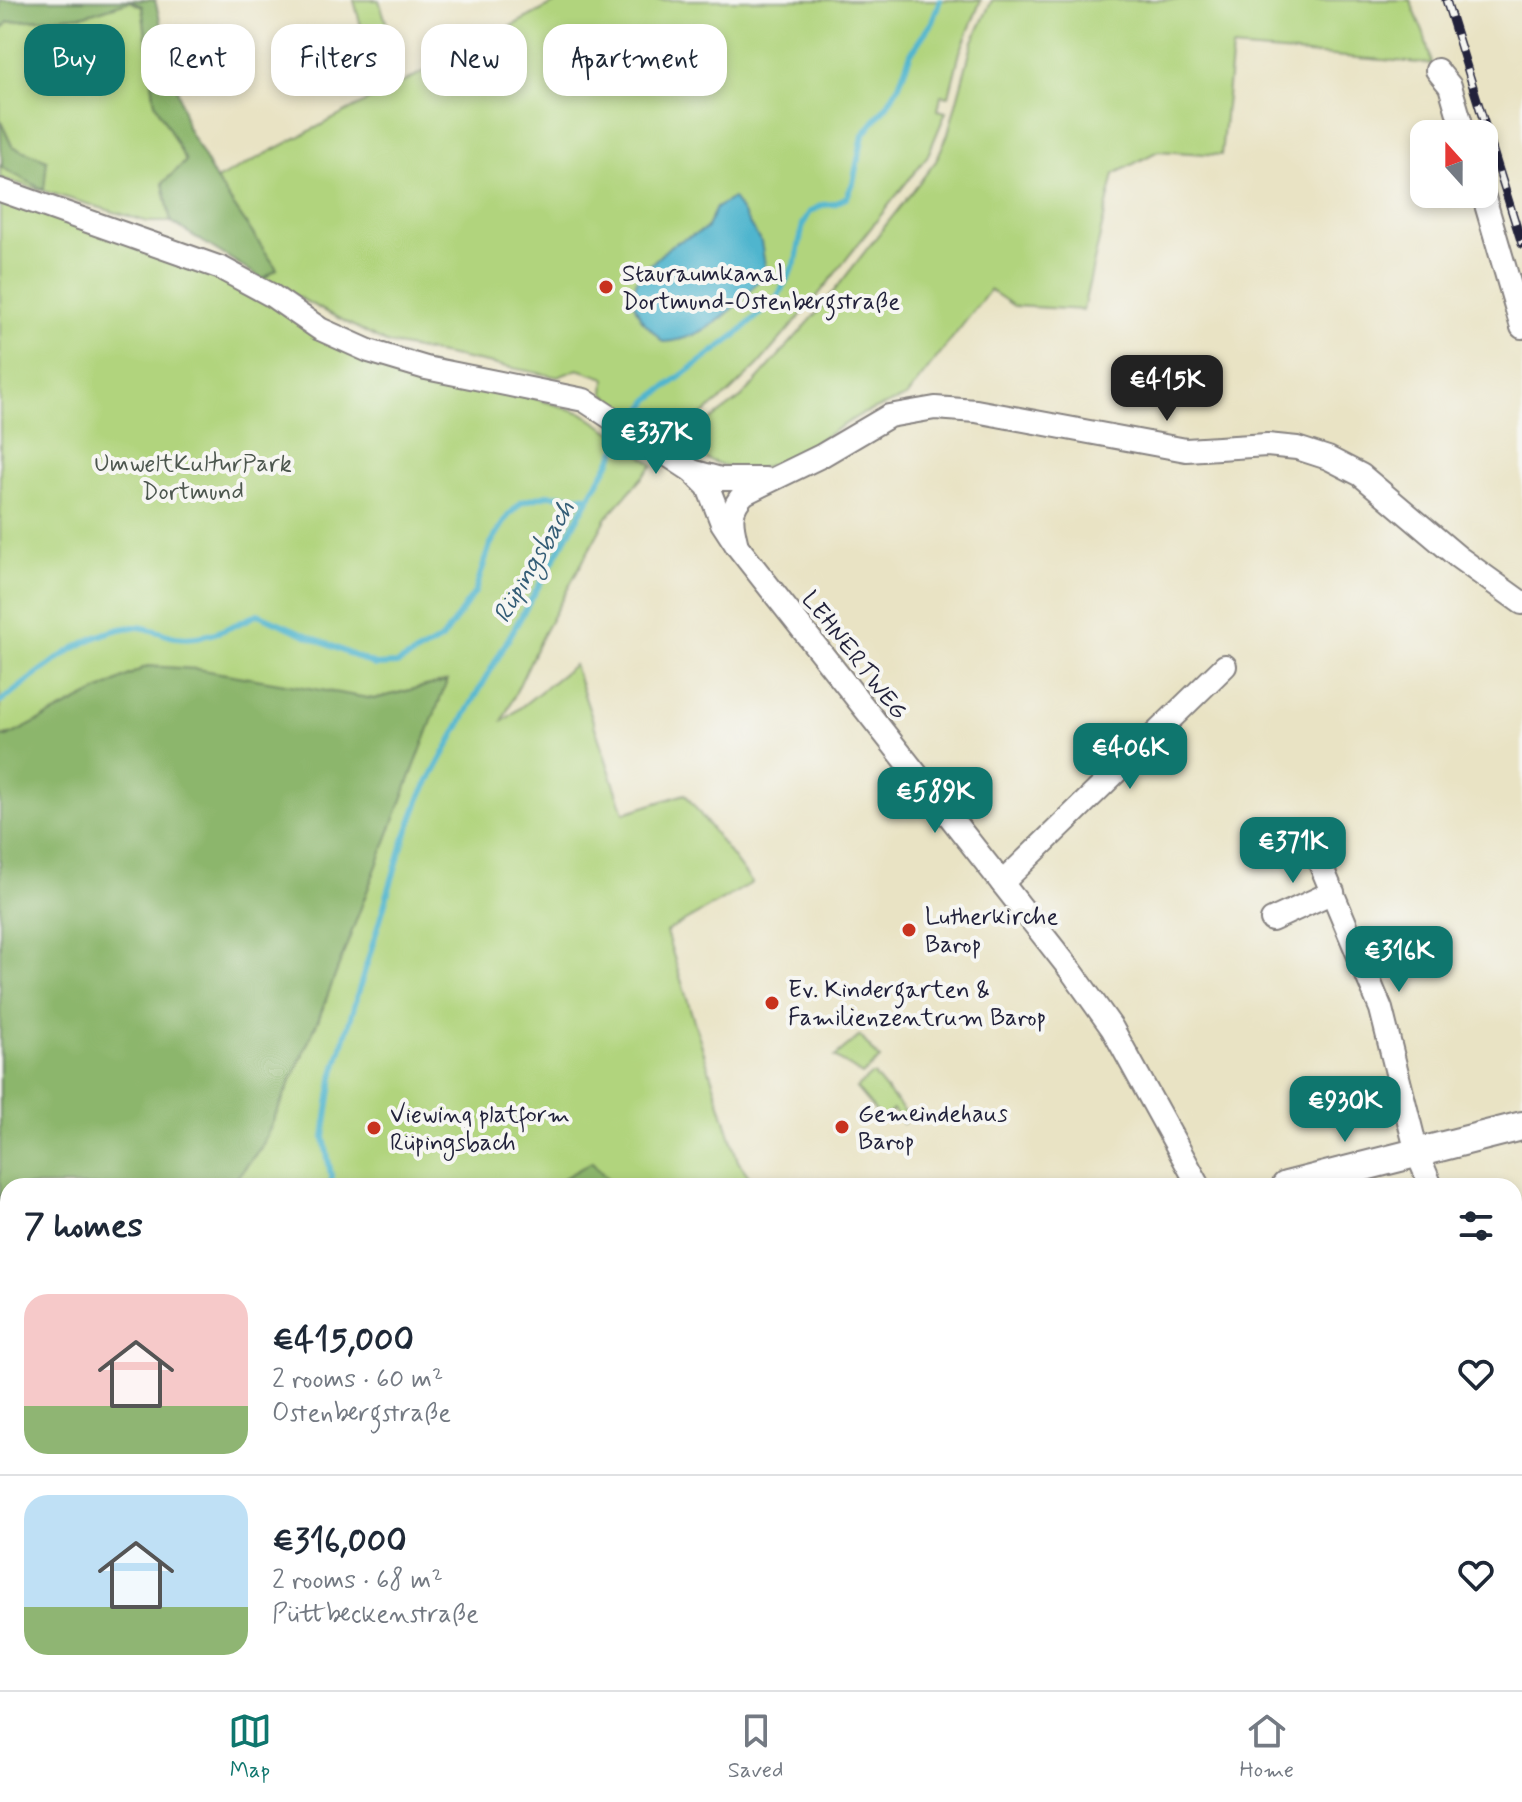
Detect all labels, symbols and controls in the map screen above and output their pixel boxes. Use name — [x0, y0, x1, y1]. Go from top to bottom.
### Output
chip: Buy — [24, 24, 125, 96]
chip: Rent — [141, 24, 255, 96]
chip: Filters — [271, 24, 405, 96]
chip: New — [421, 24, 527, 96]
chip: Apartment — [543, 24, 727, 96]
north arrow — [1410, 120, 1498, 208]
map controls — [1410, 120, 1498, 208]
place label: Stauraumkanal Dortmund-Ostenbergstraße — [622, 259, 900, 321]
marker: Stauraumkanal Dortmund-Ostenbergstraße — [597, 278, 615, 296]
pin: €415K — [1111, 355, 1223, 423]
text: €415K — [1129, 364, 1205, 398]
pin: €337K — [600, 408, 712, 476]
text: €337K — [620, 417, 692, 451]
park label: UmweltKulturPark Dortmund — [94, 449, 292, 508]
water label: Rüpingsbach — [486, 495, 585, 630]
street label: LEHNERTWEG — [794, 585, 914, 727]
pin: €406K — [1074, 723, 1186, 791]
text: €406K — [1091, 732, 1169, 766]
pin: €589K — [879, 767, 991, 835]
text: €589K — [896, 776, 974, 810]
pin: €371K — [1237, 817, 1349, 885]
text: €371K — [1258, 826, 1328, 860]
place label: Lutherkirche Barop — [925, 902, 1058, 961]
marker: Lutherkirche Barop — [900, 921, 918, 939]
pin: €316K — [1343, 926, 1455, 994]
text: €316K — [1364, 935, 1434, 969]
place label: Ev. Kindergarten & Familienzentrum Barop — [788, 975, 1046, 1034]
marker: Ev. Kindergarten & Familienzentrum Barop — [763, 994, 781, 1012]
pin: €930K — [1289, 1076, 1401, 1144]
text: €930K — [1308, 1085, 1382, 1119]
place label: Gemeindehaus Barop — [858, 1099, 1008, 1158]
place label: Viewing platform Rüpingsbach — [390, 1100, 570, 1161]
marker: Gemeindehaus Barop — [833, 1118, 851, 1136]
marker: Viewing platform Rüpingsbach — [365, 1119, 383, 1137]
text: 7 homes — [24, 1204, 143, 1249]
icon: filters — [1454, 1204, 1498, 1248]
text: €415,000 — [272, 1318, 414, 1363]
icon: home — [88, 1326, 184, 1422]
icon: heart — [1454, 1352, 1498, 1396]
text: 2 rooms · 60 m² — [272, 1363, 443, 1397]
text: Ostenbergstraße — [272, 1397, 451, 1431]
text: €316,000 — [272, 1519, 407, 1564]
icon: home — [88, 1527, 184, 1623]
icon: heart — [1454, 1553, 1498, 1597]
text: 2 rooms · 68 m² — [272, 1564, 443, 1598]
text: Püttbeckenstraße — [272, 1598, 479, 1632]
tab: Map — [228, 1709, 272, 1785]
tab: Saved — [728, 1709, 783, 1785]
tab: Home — [1239, 1709, 1294, 1785]

